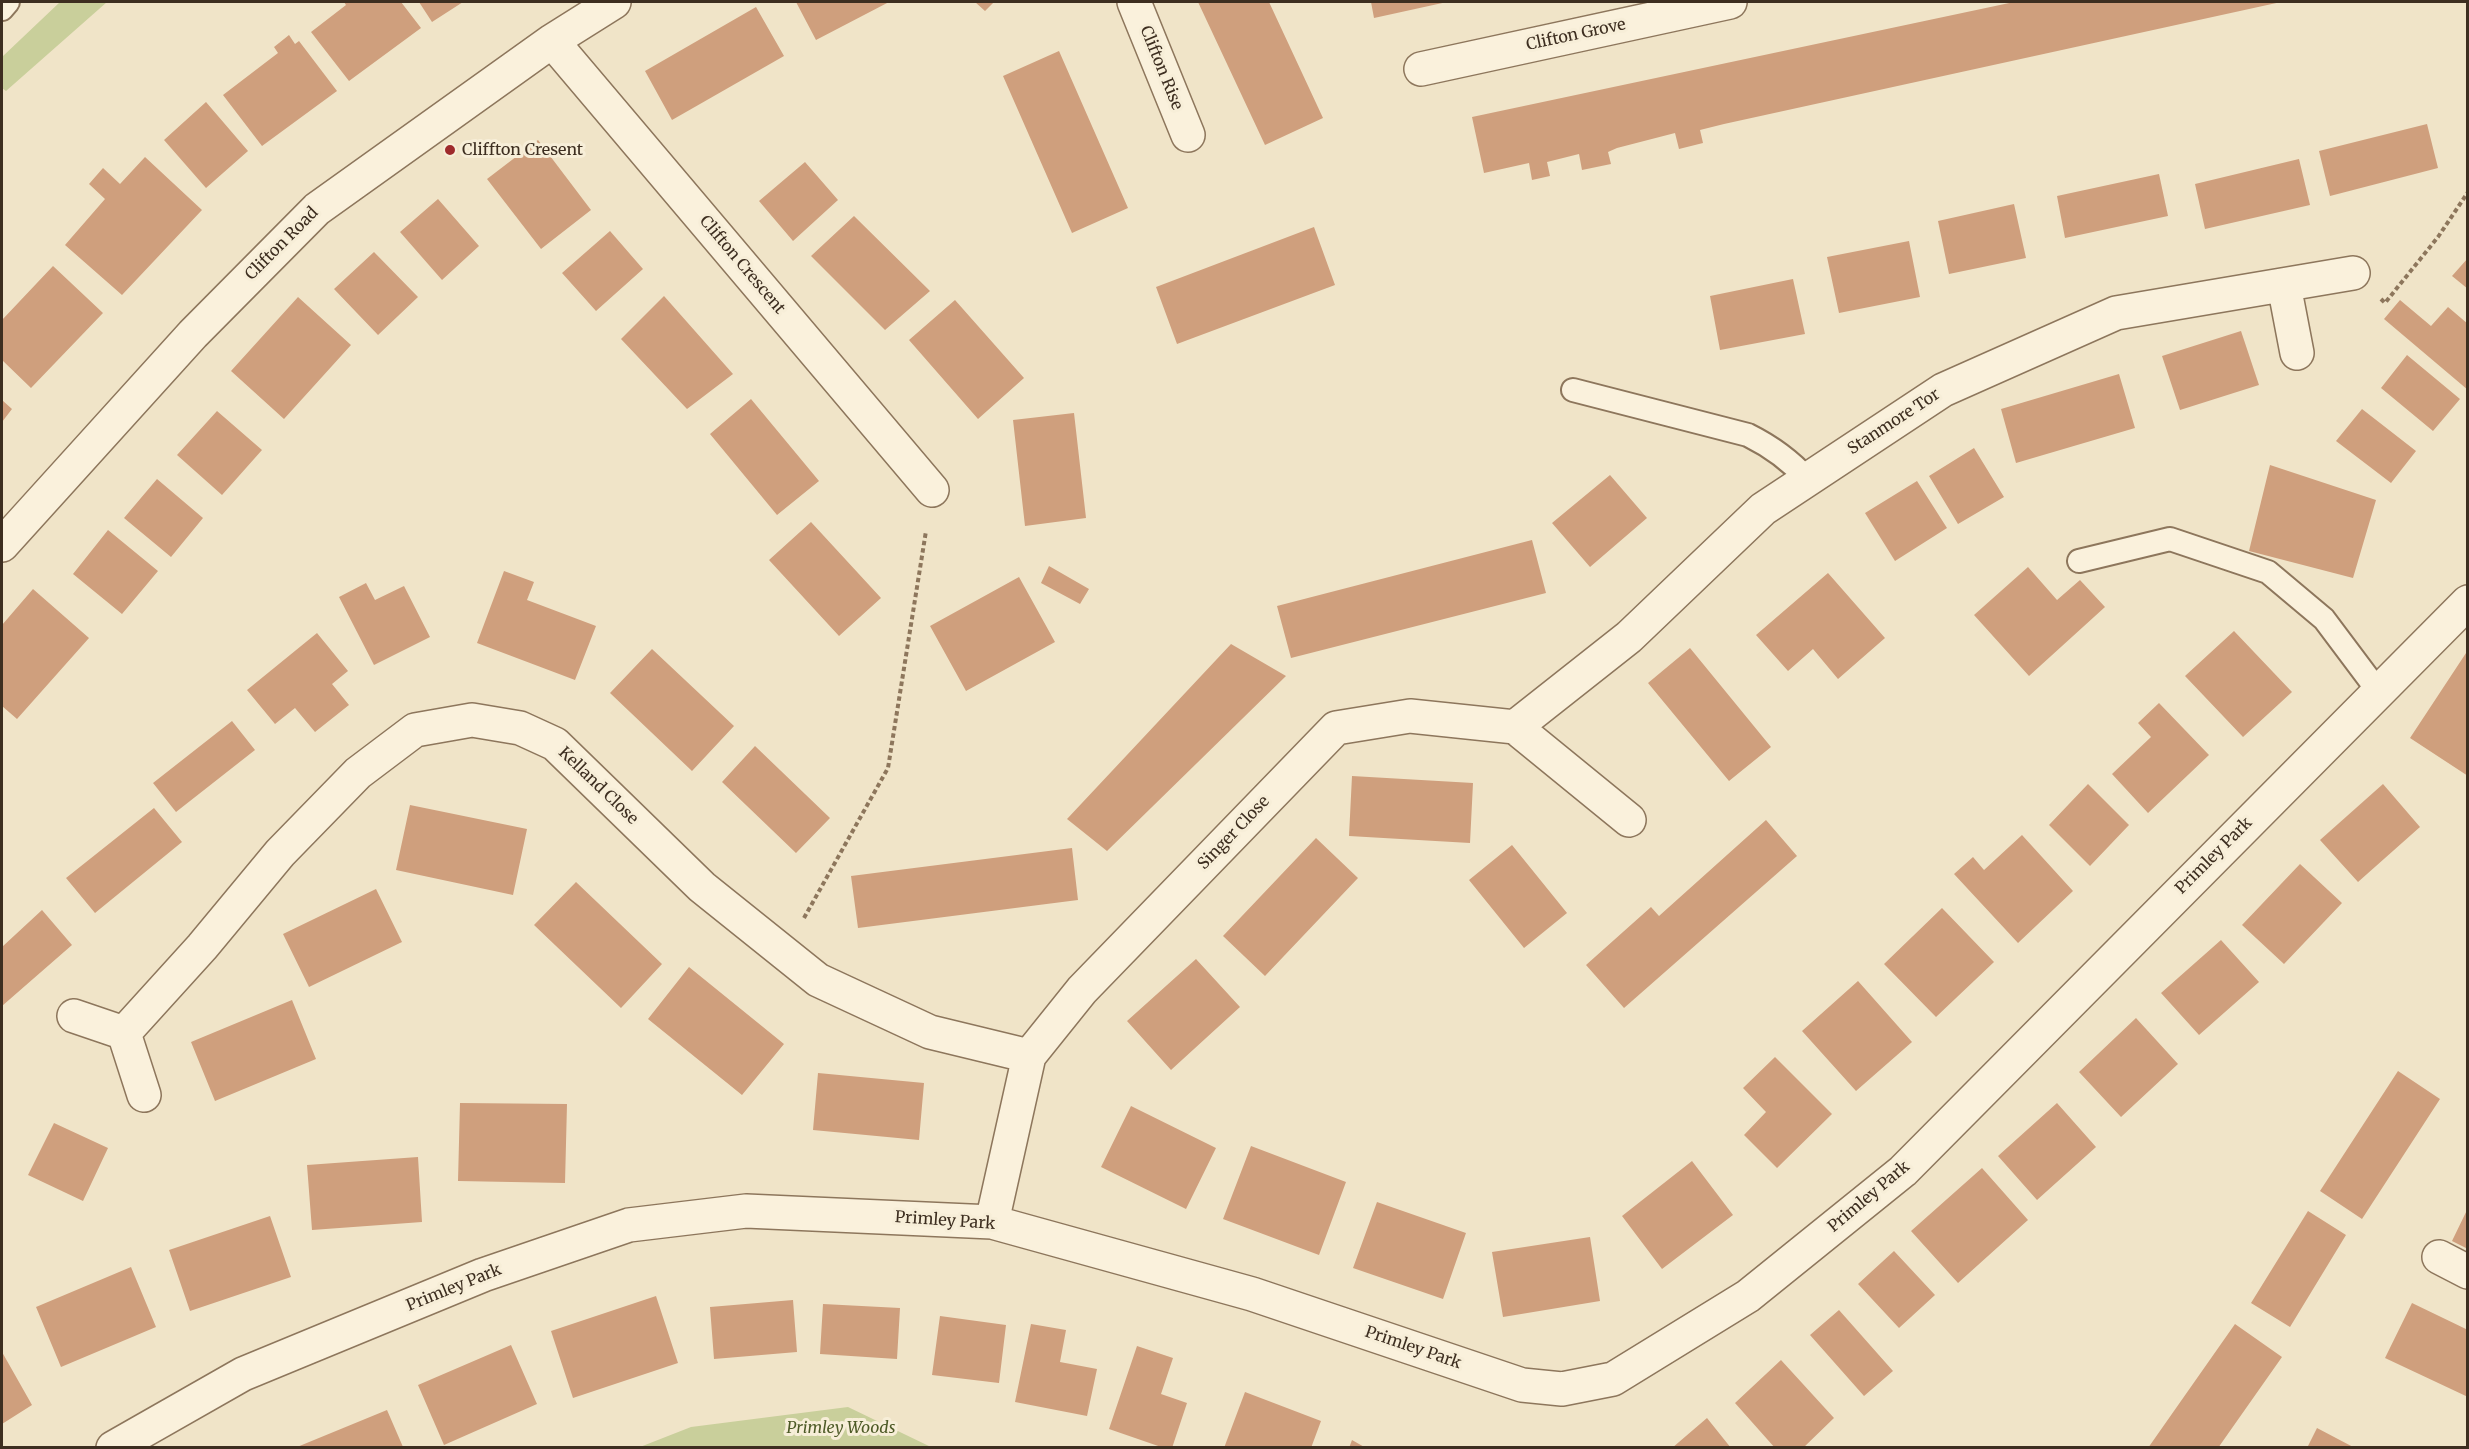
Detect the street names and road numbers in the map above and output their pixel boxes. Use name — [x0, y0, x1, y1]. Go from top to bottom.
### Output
street label: Clifton Grove — [1525, 15, 1627, 55]
street label: Clifton Rise — [1135, 23, 1187, 113]
street label: Clifton Road — [242, 204, 322, 284]
street label: Clifton Crescent — [695, 212, 789, 318]
street label: Stanmore Tor — [1844, 385, 1944, 459]
street label: Kelland Close — [554, 743, 642, 829]
street label: Singer Close — [1194, 792, 1274, 874]
street label: Primley Park — [2172, 814, 2256, 898]
street label: Primley Park — [1824, 1157, 1914, 1237]
street label: Primley Park — [894, 1208, 996, 1234]
street label: Primley Park — [404, 1260, 504, 1316]
street label: Primley Park — [1362, 1323, 1464, 1373]

